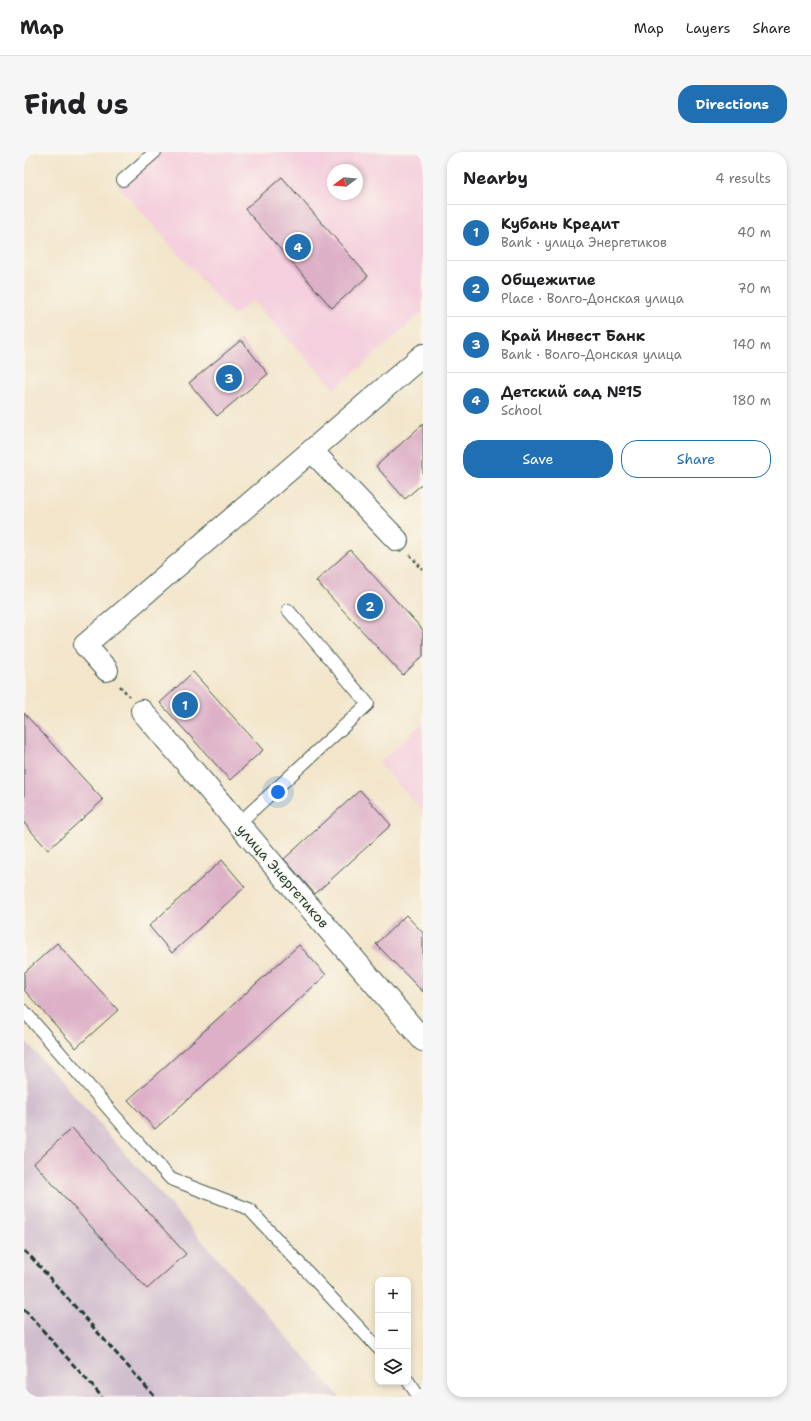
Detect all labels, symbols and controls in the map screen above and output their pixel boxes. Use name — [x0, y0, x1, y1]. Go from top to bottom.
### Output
text: Map — [20, 15, 64, 40]
text: Map — [634, 19, 664, 37]
text: Layers — [686, 19, 730, 37]
text: Share — [752, 19, 791, 37]
text: Find us — [24, 85, 129, 123]
button: Directions — [678, 85, 787, 123]
north arrow — [327, 164, 363, 200]
text: Nearby — [463, 167, 528, 189]
text: 4 results — [715, 170, 771, 187]
text: Кубань Кредит — [501, 214, 620, 234]
text: 1 — [473, 224, 479, 241]
text: 40 m — [737, 224, 771, 241]
pin: 4 — [285, 232, 311, 262]
text: Bank · улица Энергетиков — [501, 234, 667, 251]
text: Общежитие — [501, 270, 596, 290]
text: 2 — [471, 280, 481, 297]
text: 70 m — [737, 280, 771, 297]
text: Place · Волго-Донская улица — [501, 290, 684, 307]
text: Край Инвест Банк — [501, 326, 645, 346]
text: 3 — [471, 336, 481, 353]
text: 140 m — [732, 336, 771, 353]
text: Bank · Волго-Донская улица — [501, 346, 682, 363]
pin: 3 — [216, 363, 242, 393]
text: Детский сад №15 — [501, 382, 642, 402]
text: 4 — [471, 392, 481, 409]
text: 180 m — [732, 392, 771, 409]
text: School — [501, 402, 542, 419]
button: Save — [463, 440, 613, 478]
button: Share — [621, 440, 771, 478]
pin: 2 — [357, 591, 383, 621]
pin: 1 — [172, 690, 198, 720]
your location — [268, 782, 288, 802]
street label: улица Энергетиков — [233, 820, 333, 932]
map controls — [375, 1277, 411, 1385]
button: + — [375, 1277, 411, 1313]
button: − — [375, 1313, 411, 1349]
button: layers — [375, 1349, 411, 1385]

